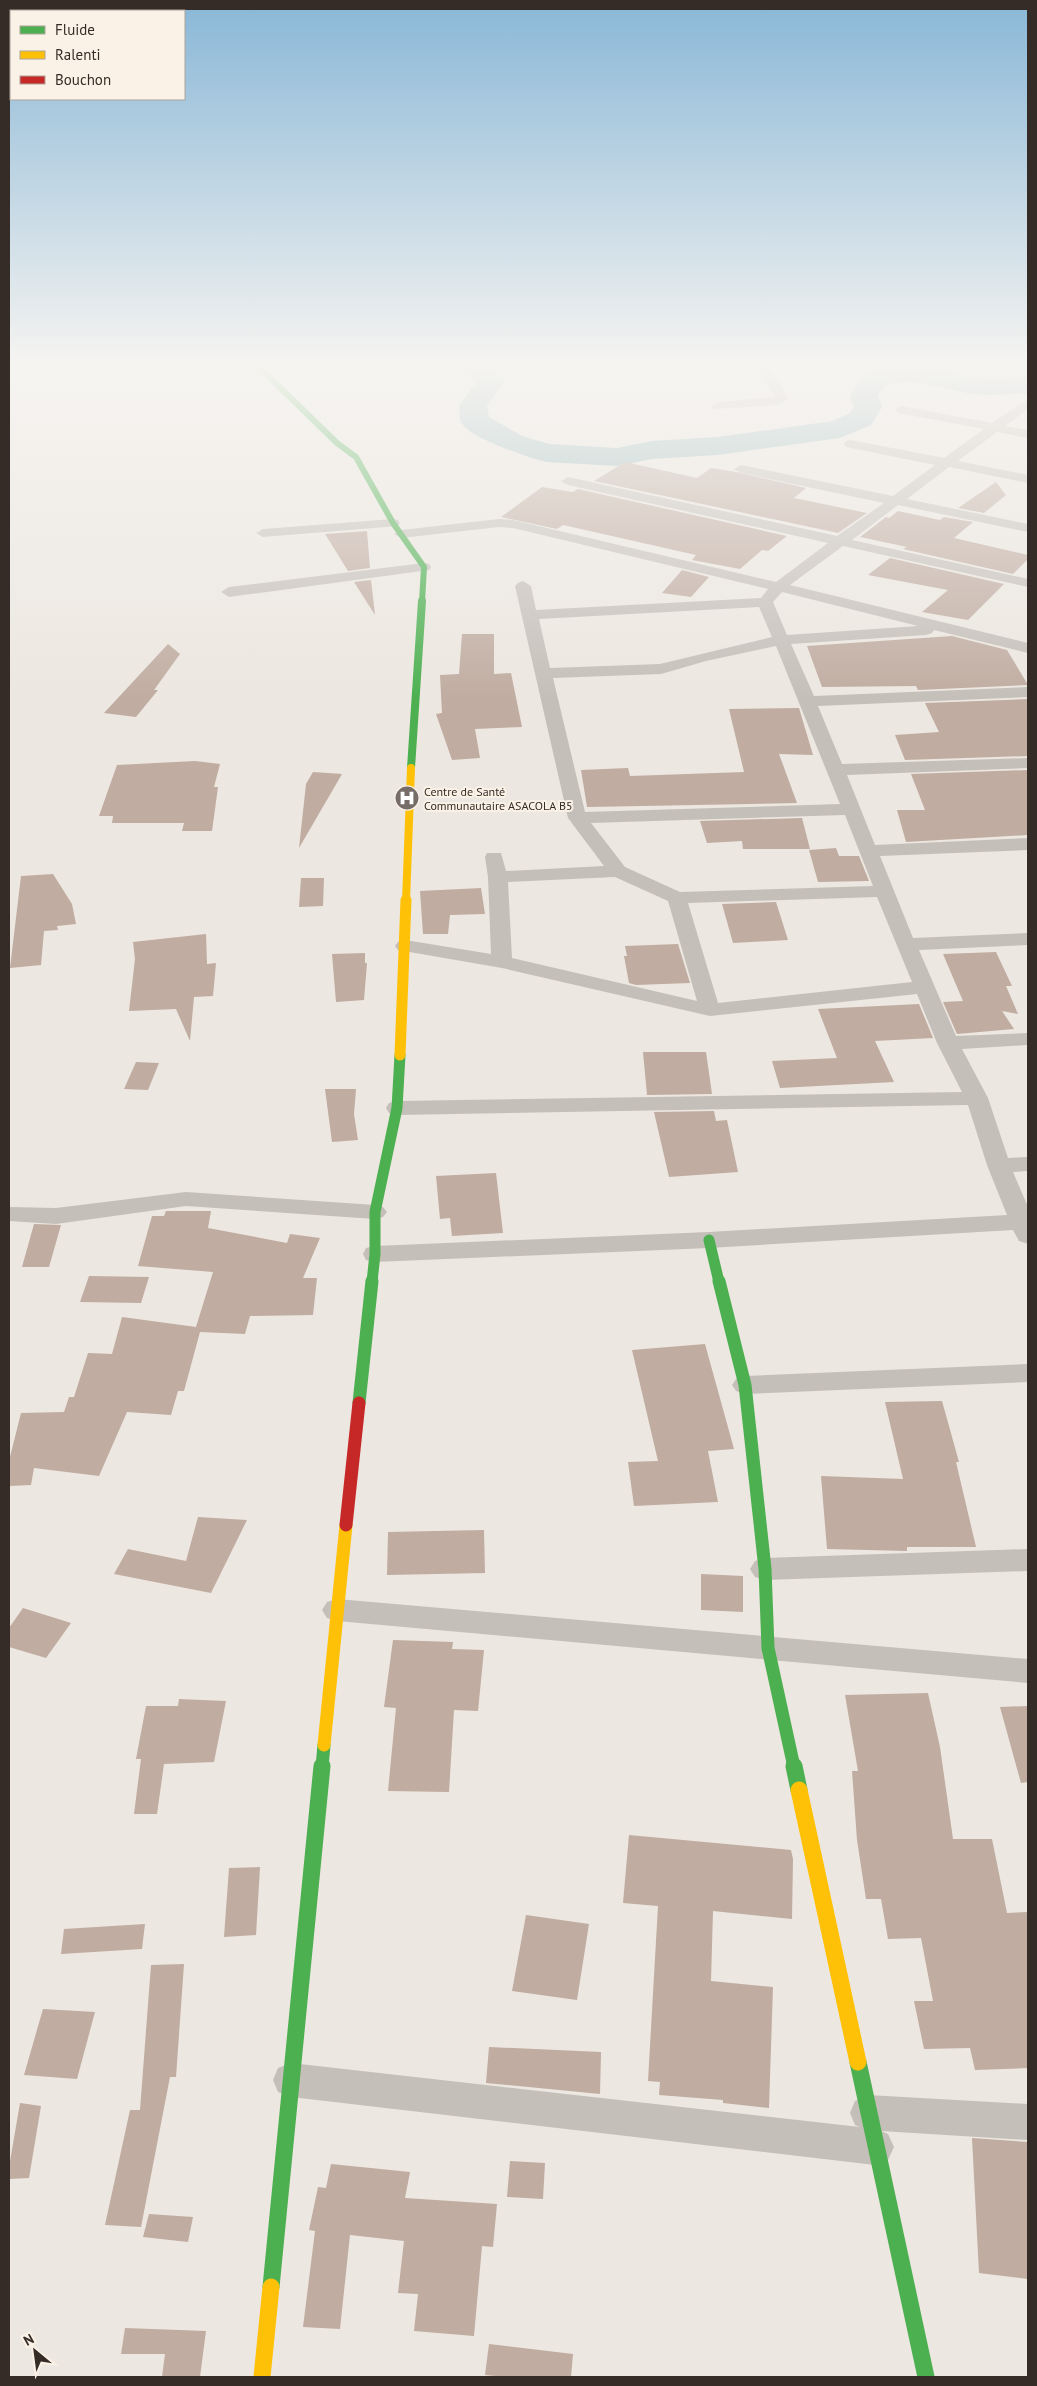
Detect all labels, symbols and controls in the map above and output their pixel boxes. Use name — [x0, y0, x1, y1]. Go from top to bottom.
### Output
legend — [10, 10, 185, 100]
text: Fluide — [55, 20, 95, 39]
text: Ralenti — [55, 45, 101, 64]
text: Bouchon — [55, 70, 111, 89]
place label: Centre de Santé Communautaire ASACOLA B5 — [424, 784, 572, 813]
hospital icon: Centre de Santé Communautaire ASACOLA B5 — [394, 785, 420, 811]
north arrow — [10, 2326, 60, 2376]
text: N — [20, 2330, 37, 2350]

